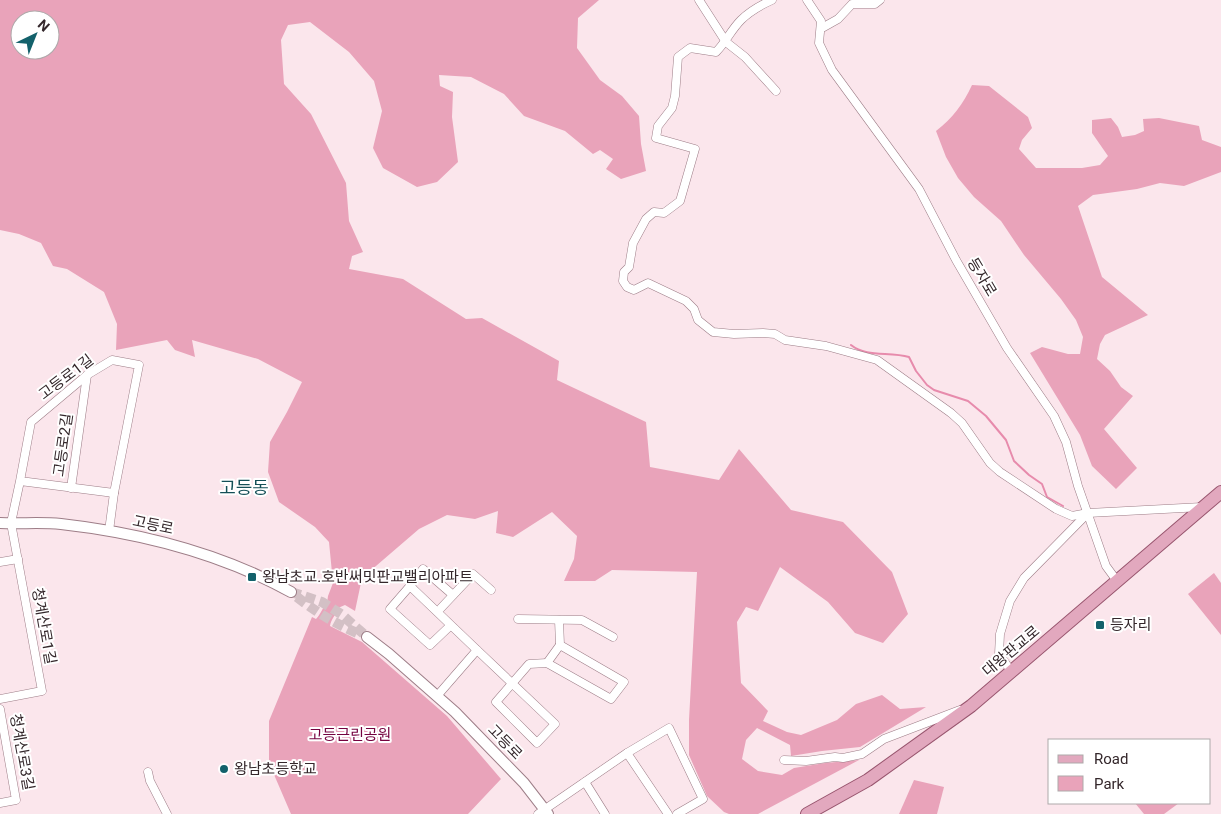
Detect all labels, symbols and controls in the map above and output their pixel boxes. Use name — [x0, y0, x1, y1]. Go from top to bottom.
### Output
north arrow — [10, 10, 60, 60]
text: N — [35, 16, 53, 35]
street label: 등자로 — [964, 255, 1000, 299]
street label: 고등로1길 — [35, 351, 97, 403]
street label: 고등로2길 — [50, 412, 76, 478]
district label: 고등동 — [219, 477, 269, 498]
street label: 고등로 — [131, 512, 175, 538]
place label: 왕남초교.호반써밋판교밸리아파트 — [262, 568, 473, 586]
marker: 왕남초교.호반써밋판교밸리아파트 — [246, 571, 258, 583]
street label: 청계산로1길 — [28, 586, 60, 666]
place label: 등자리 — [1110, 616, 1151, 634]
marker: 등자리 — [1094, 619, 1106, 631]
street label: 대왕판교로 — [979, 622, 1043, 680]
street label: 청계산로3길 — [6, 712, 38, 792]
street label: 고등로 — [484, 721, 526, 763]
park label: 고등근린공원 — [309, 726, 391, 744]
legend — [1048, 739, 1211, 804]
text: Road — [1094, 750, 1128, 768]
place label: 왕남초등학교 — [234, 760, 317, 778]
marker: 왕남초등학교 — [218, 763, 230, 775]
text: Park — [1094, 775, 1125, 793]

